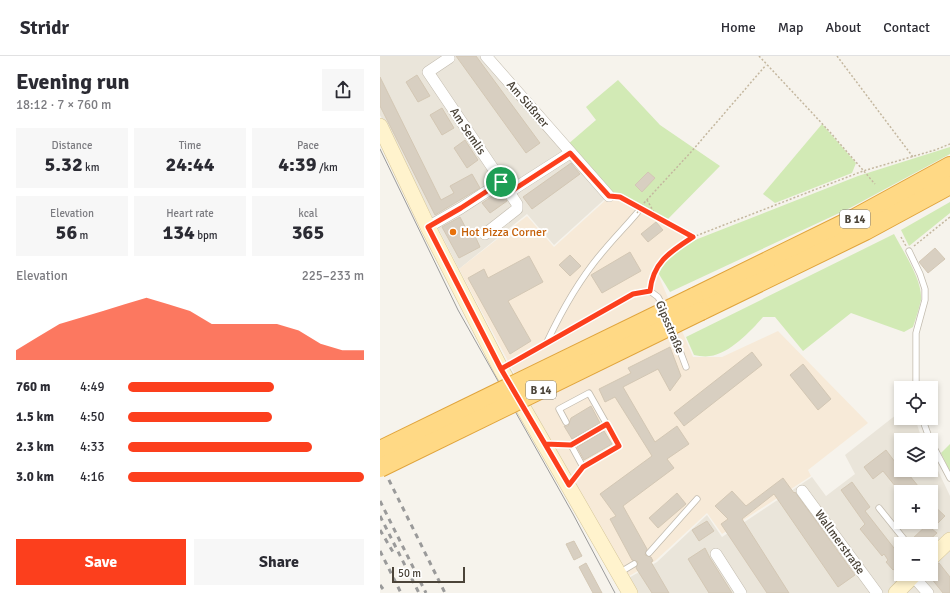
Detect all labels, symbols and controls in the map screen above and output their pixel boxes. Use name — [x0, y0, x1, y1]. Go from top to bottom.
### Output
text: Stridr — [20, 16, 69, 40]
text: Home — [721, 19, 756, 36]
text: Map — [778, 19, 803, 36]
text: About — [825, 19, 861, 36]
text: Contact — [883, 19, 930, 36]
text: Evening run — [16, 68, 130, 95]
button: share — [322, 69, 364, 111]
street label: Am Süßner — [503, 78, 552, 131]
text: 18:12 · 7 × 760 m — [16, 97, 111, 113]
street label: Am Semlis — [446, 105, 489, 158]
text: Distance — [52, 139, 92, 152]
text: Time — [179, 139, 201, 152]
text: Pace — [297, 139, 319, 152]
text: 5.32 — [45, 152, 83, 177]
text: 24:44 — [165, 152, 215, 177]
text: 4:39 — [278, 152, 316, 177]
text: km — [83, 161, 99, 174]
text: /km — [316, 161, 338, 174]
pin — [484, 165, 518, 199]
icon: arrive — [490, 171, 512, 193]
text: Elevation — [50, 207, 94, 220]
text: Heart rate — [166, 207, 214, 220]
text: kcal — [298, 207, 318, 220]
road number: B 14 — [840, 210, 870, 228]
text: 56 — [56, 220, 77, 245]
text: 134 — [162, 220, 195, 245]
text: 365 — [292, 220, 324, 245]
place label: Hot Pizza Corner — [461, 225, 547, 240]
marker: Hot Pizza Corner — [448, 227, 458, 237]
text: m — [77, 229, 88, 242]
text: bpm — [195, 229, 218, 242]
text: Elevation — [16, 268, 68, 284]
text: 225–233 m — [302, 268, 364, 284]
street label: Gipsstraße — [652, 298, 687, 356]
text: 760 m — [16, 379, 50, 395]
text: 4:49 — [80, 379, 105, 395]
road number: B 14 — [526, 381, 556, 399]
map controls — [894, 381, 938, 581]
button: locate — [894, 381, 938, 425]
text: 1.5 km — [16, 409, 54, 425]
text: 4:50 — [80, 409, 105, 425]
button: layers — [894, 433, 938, 477]
text: 2.3 km — [16, 439, 54, 455]
text: 4:33 — [80, 439, 105, 455]
text: 3.0 km — [16, 469, 54, 485]
text: 4:16 — [80, 469, 105, 485]
button: + — [894, 485, 938, 529]
street label: Wallmerstraße — [811, 507, 868, 578]
button: − — [894, 537, 938, 581]
button: Save — [16, 539, 186, 585]
button: Share — [194, 539, 364, 585]
scale bar — [392, 565, 465, 584]
text: 50 m — [398, 567, 421, 580]

